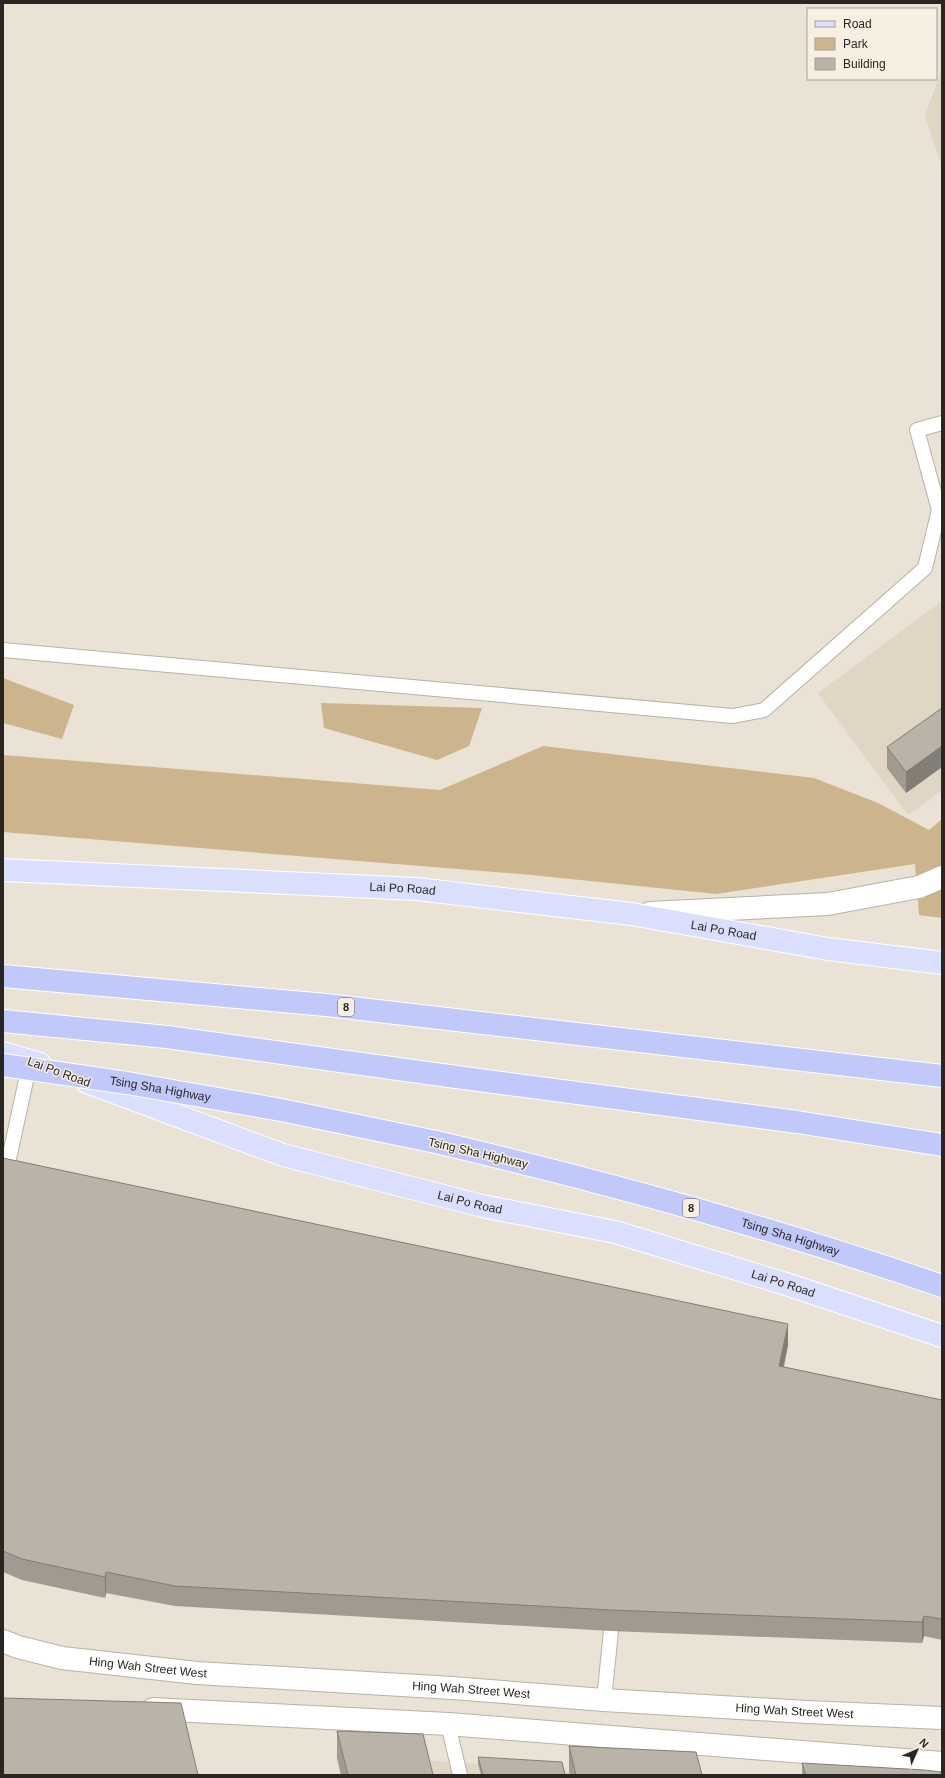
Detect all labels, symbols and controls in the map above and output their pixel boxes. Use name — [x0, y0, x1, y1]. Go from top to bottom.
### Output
legend — [807, 8, 937, 80]
text: Road — [843, 17, 872, 31]
text: Park — [843, 37, 869, 51]
text: Building — [843, 57, 886, 71]
street label: Lai Po Road — [369, 880, 436, 898]
street label: Lai Po Road — [690, 918, 757, 943]
road number: 8 — [338, 998, 354, 1016]
street label: Lai Po Road — [26, 1054, 92, 1090]
street label: Tsing Sha Highway — [109, 1074, 212, 1105]
street label: Tsing Sha Highway — [427, 1135, 529, 1171]
street label: Lai Po Road — [436, 1188, 503, 1217]
road number: 8 — [683, 1199, 699, 1217]
street label: Tsing Sha Highway — [740, 1216, 841, 1259]
street label: Lai Po Road — [750, 1267, 817, 1300]
street label: Hing Wah Street West — [88, 1654, 208, 1681]
street label: Hing Wah Street West — [412, 1679, 531, 1701]
street label: Hing Wah Street West — [735, 1701, 854, 1721]
north arrow — [897, 1730, 937, 1770]
text: N — [917, 1736, 931, 1750]

